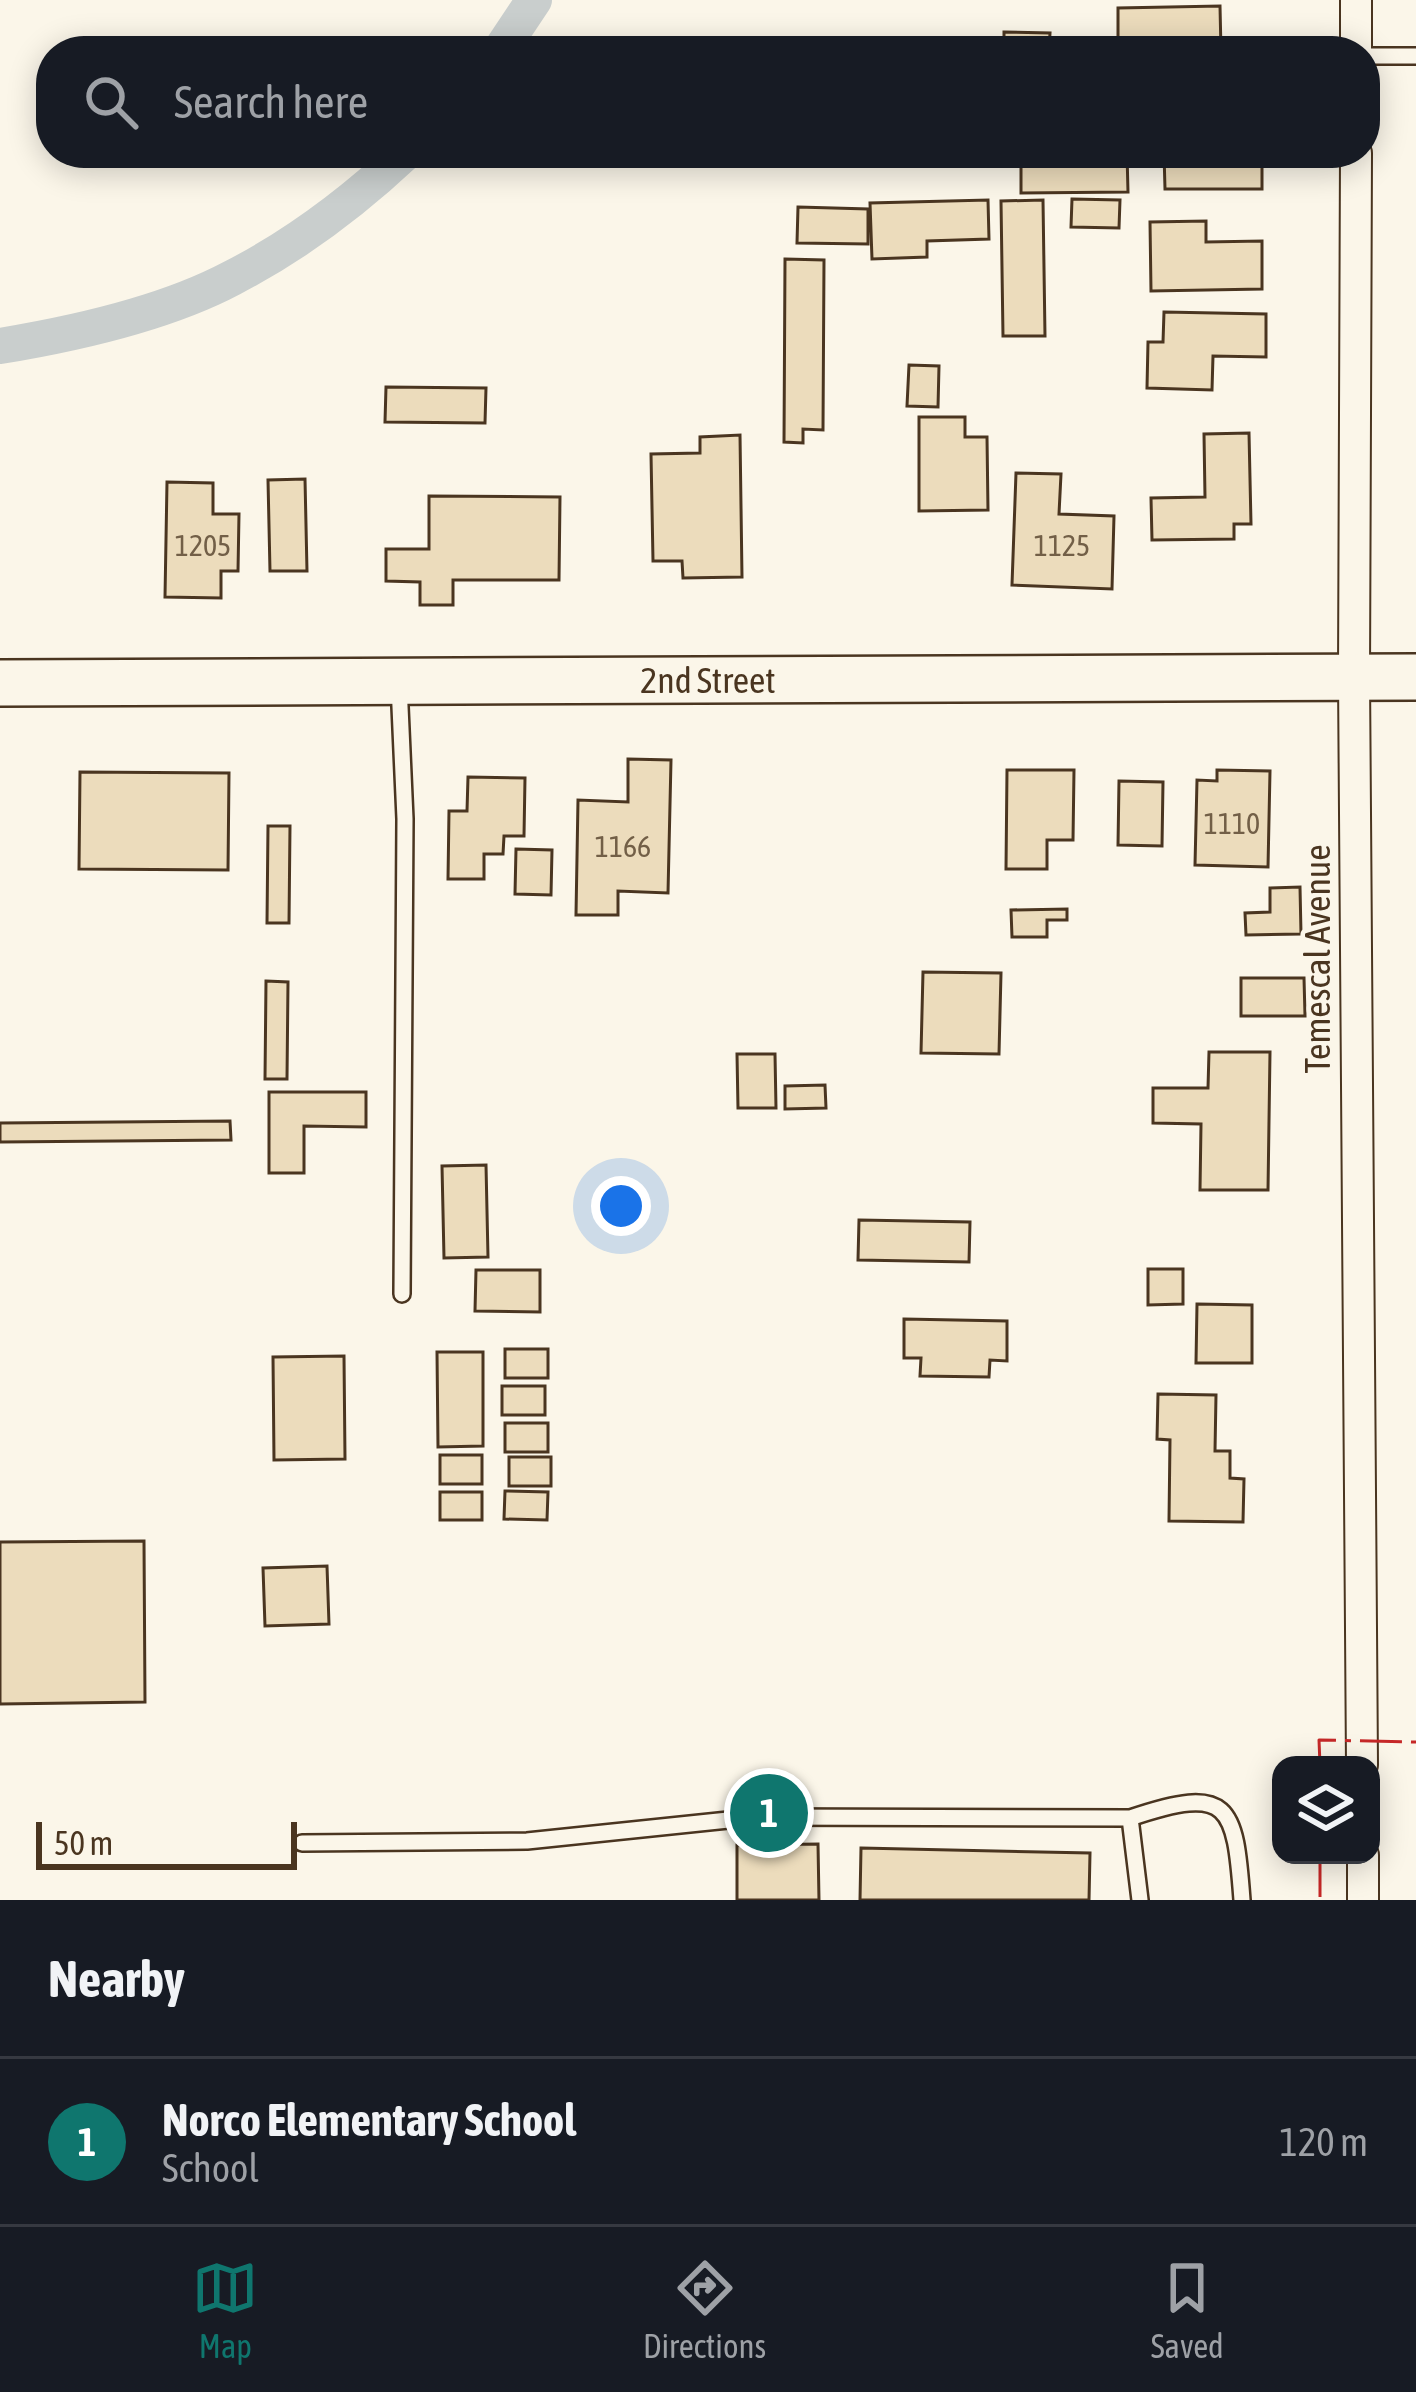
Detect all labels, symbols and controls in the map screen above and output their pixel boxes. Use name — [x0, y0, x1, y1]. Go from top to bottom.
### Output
search box — [36, 36, 1380, 168]
icon: search — [78, 69, 144, 135]
text: Search here — [174, 76, 368, 128]
house number: 1205 — [175, 528, 231, 562]
house number: 1125 — [1034, 528, 1090, 562]
street label: 2nd Street — [640, 659, 776, 701]
house number: 1110 — [1204, 806, 1260, 840]
house number: 1166 — [595, 829, 651, 863]
street label: Temescal Avenue — [1296, 844, 1338, 1074]
your location — [591, 1176, 651, 1236]
map controls — [1272, 1756, 1380, 1864]
button: layers — [1272, 1756, 1380, 1864]
pin: 1 — [730, 1768, 808, 1858]
scale bar — [36, 1816, 297, 1869]
text: 50 m — [54, 1824, 113, 1862]
text: Nearby — [48, 1949, 185, 2008]
text: Norco Elementary School — [162, 2094, 576, 2146]
text: 1 — [78, 2120, 96, 2164]
text: 120 m — [1280, 2120, 1368, 2164]
text: School — [162, 2146, 259, 2190]
tab: Map — [192, 2255, 258, 2365]
tab: Directions — [643, 2255, 766, 2365]
tab: Saved — [1151, 2255, 1224, 2365]

